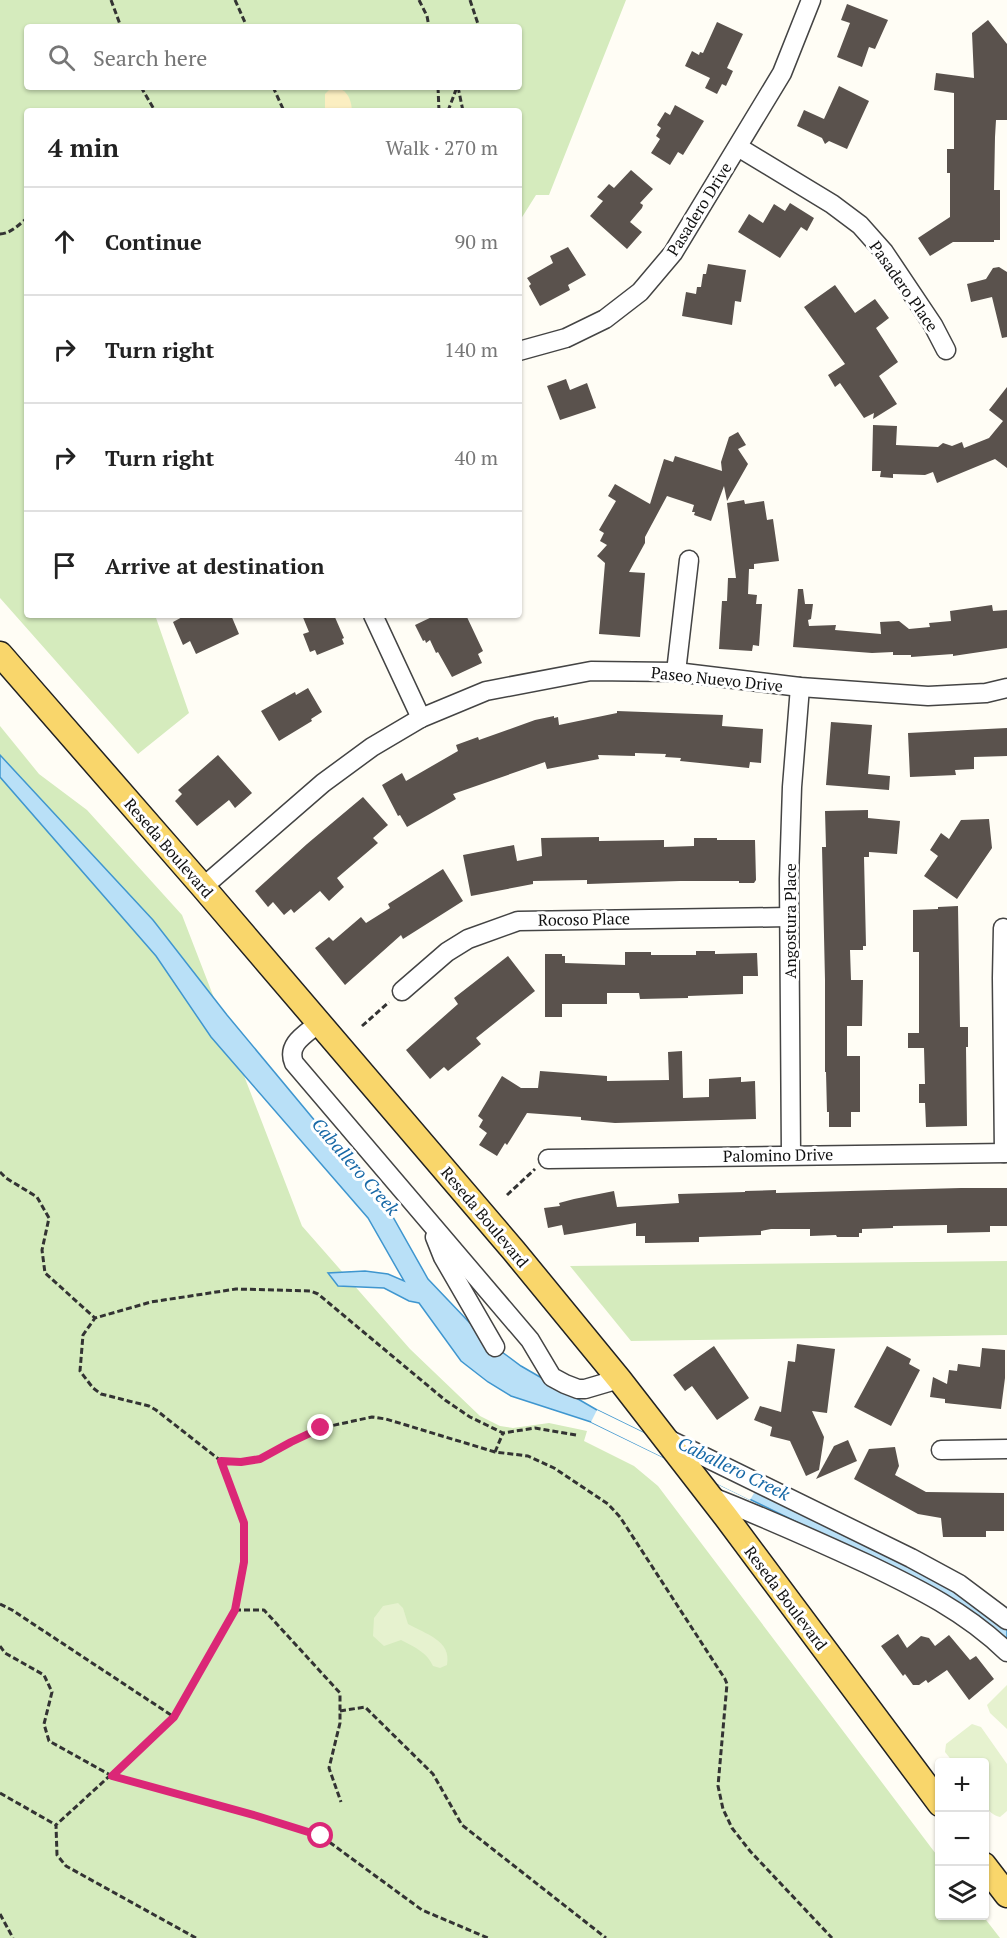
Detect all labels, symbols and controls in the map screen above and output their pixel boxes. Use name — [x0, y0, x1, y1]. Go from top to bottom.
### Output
search box — [24, 24, 522, 90]
icon: search — [45, 41, 78, 74]
text: Search here — [93, 43, 207, 72]
text: 4 min — [48, 130, 119, 164]
text: Walk · 270 m — [386, 134, 498, 161]
street label: Pasadero Drive — [661, 158, 737, 260]
icon: ahead — [48, 225, 81, 258]
text: Continue — [105, 227, 202, 256]
text: 90 m — [455, 228, 498, 255]
street label: Pasadero Place — [865, 236, 943, 336]
icon: right — [48, 333, 81, 366]
text: Turn right — [105, 335, 214, 364]
text: 140 m — [444, 336, 498, 363]
icon: right — [48, 441, 81, 474]
text: Turn right — [105, 443, 214, 472]
text: 40 m — [455, 444, 498, 471]
icon: arrive — [48, 549, 81, 582]
text: Arrive at destination — [105, 551, 324, 580]
street label: Paseo Nuevo Drive — [650, 661, 784, 697]
street label: Reseda Boulevard — [120, 793, 219, 903]
street label: Angostura Place — [779, 863, 801, 979]
street label: Rocoso Place — [538, 907, 630, 931]
water label: Caballero Creek — [307, 1112, 405, 1220]
street label: Palomino Drive — [723, 1143, 833, 1167]
street label: Reseda Boulevard — [436, 1162, 534, 1272]
route end — [307, 1414, 333, 1440]
water label: Caballero Creek — [674, 1431, 794, 1506]
street label: Reseda Boulevard — [739, 1541, 833, 1655]
map controls — [935, 1758, 989, 1920]
button: + — [935, 1758, 989, 1812]
button: − — [935, 1812, 989, 1866]
route start — [307, 1822, 333, 1848]
button: layers — [935, 1866, 989, 1920]

